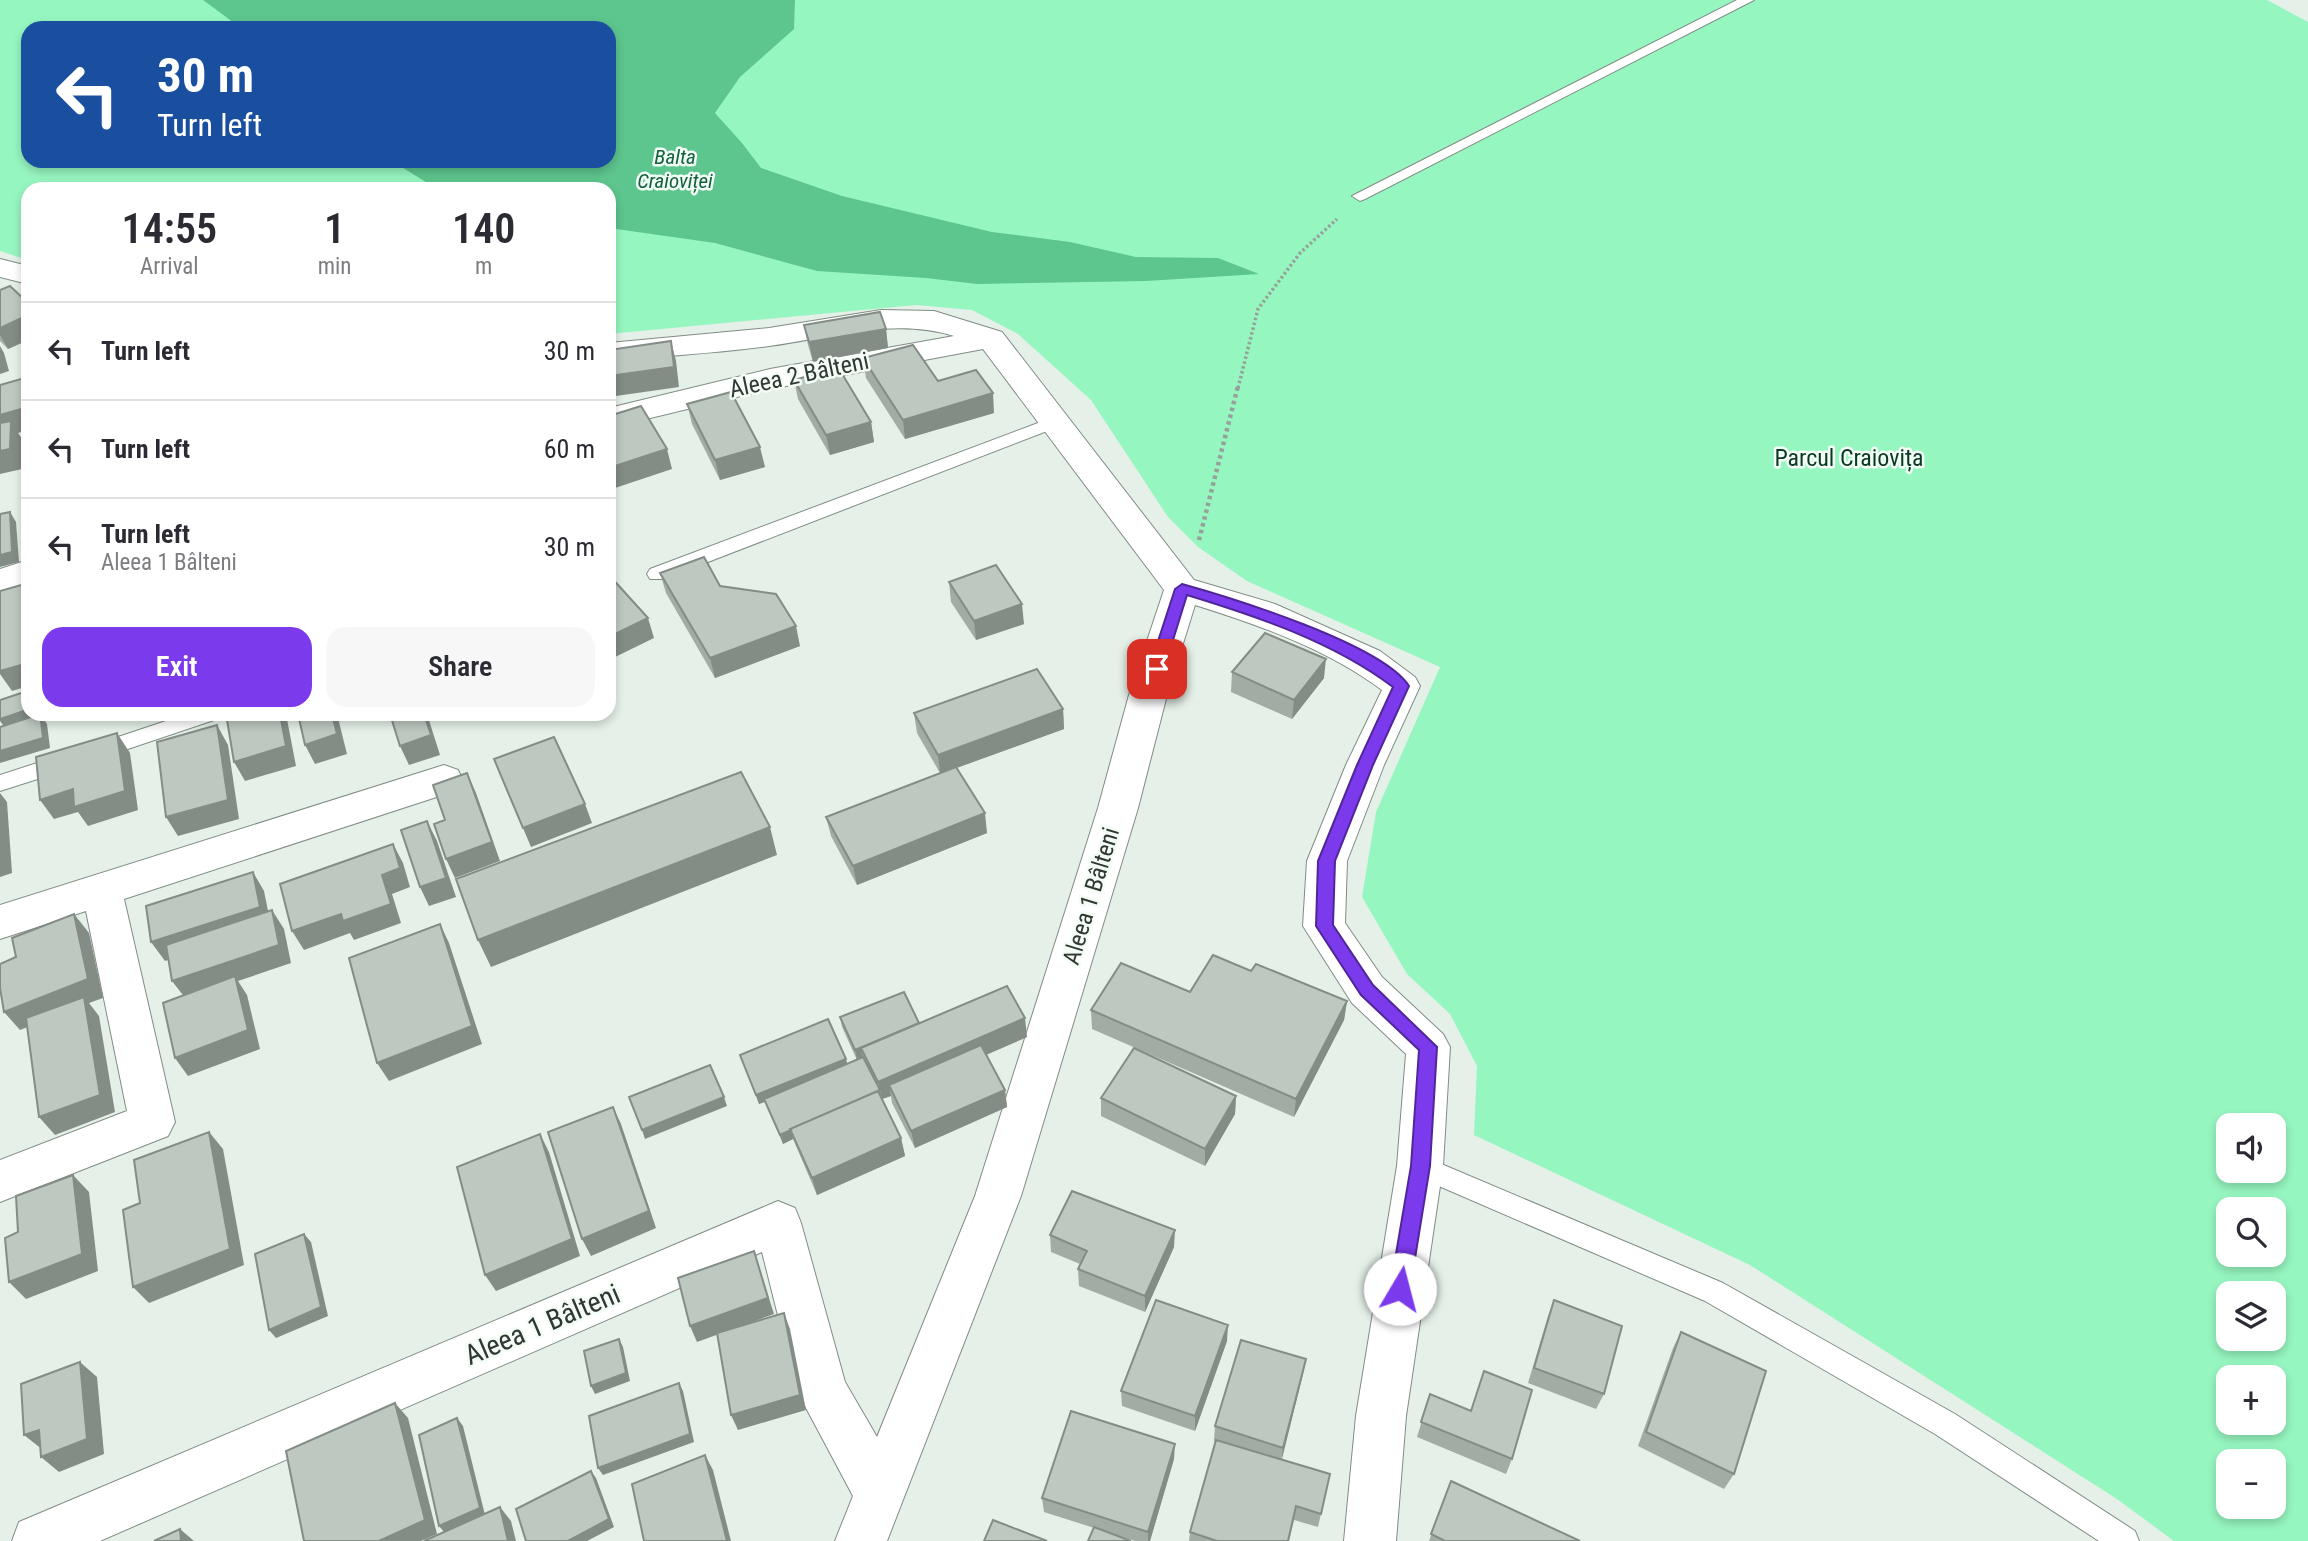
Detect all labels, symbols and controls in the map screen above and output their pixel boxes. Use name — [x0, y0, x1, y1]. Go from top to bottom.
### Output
text: 30 m — [157, 47, 254, 104]
icon: left — [42, 49, 133, 140]
text: Turn left — [157, 106, 262, 144]
water label: Balta Craioviței — [637, 145, 713, 193]
text: 14:55 — [122, 204, 217, 253]
text: 1 — [324, 204, 345, 253]
text: 140 — [452, 204, 515, 253]
text: Arrival — [140, 253, 199, 280]
text: min — [318, 253, 351, 280]
text: m — [475, 253, 492, 280]
icon: left — [42, 332, 80, 370]
text: Turn left — [101, 336, 190, 366]
text: 30 m — [544, 336, 595, 366]
street label: Aleea 2 Bâlteni — [727, 347, 871, 403]
icon: left — [42, 430, 80, 468]
text: Turn left — [101, 434, 190, 464]
text: 60 m — [544, 434, 595, 464]
park label: Parcul Craiovița — [1774, 444, 1924, 472]
text: Turn left — [101, 519, 190, 549]
icon: left — [42, 528, 80, 566]
text: 30 m — [544, 532, 595, 562]
text: Aleea 1 Bâlteni — [101, 549, 237, 576]
button: Exit — [42, 627, 312, 707]
button: Share — [326, 627, 595, 707]
pin — [1127, 639, 1187, 699]
icon: arrive — [1138, 650, 1176, 688]
street label: Aleea 1 Bâlteni — [1057, 824, 1125, 968]
map controls — [2216, 1113, 2286, 1519]
button: sound — [2216, 1113, 2286, 1183]
button: search — [2216, 1197, 2286, 1267]
position arrow — [1363, 1252, 1437, 1326]
street label: Aleea 1 Bâlteni — [460, 1277, 625, 1372]
button: layers — [2216, 1281, 2286, 1351]
button: + — [2216, 1365, 2286, 1435]
button: − — [2216, 1449, 2286, 1519]

